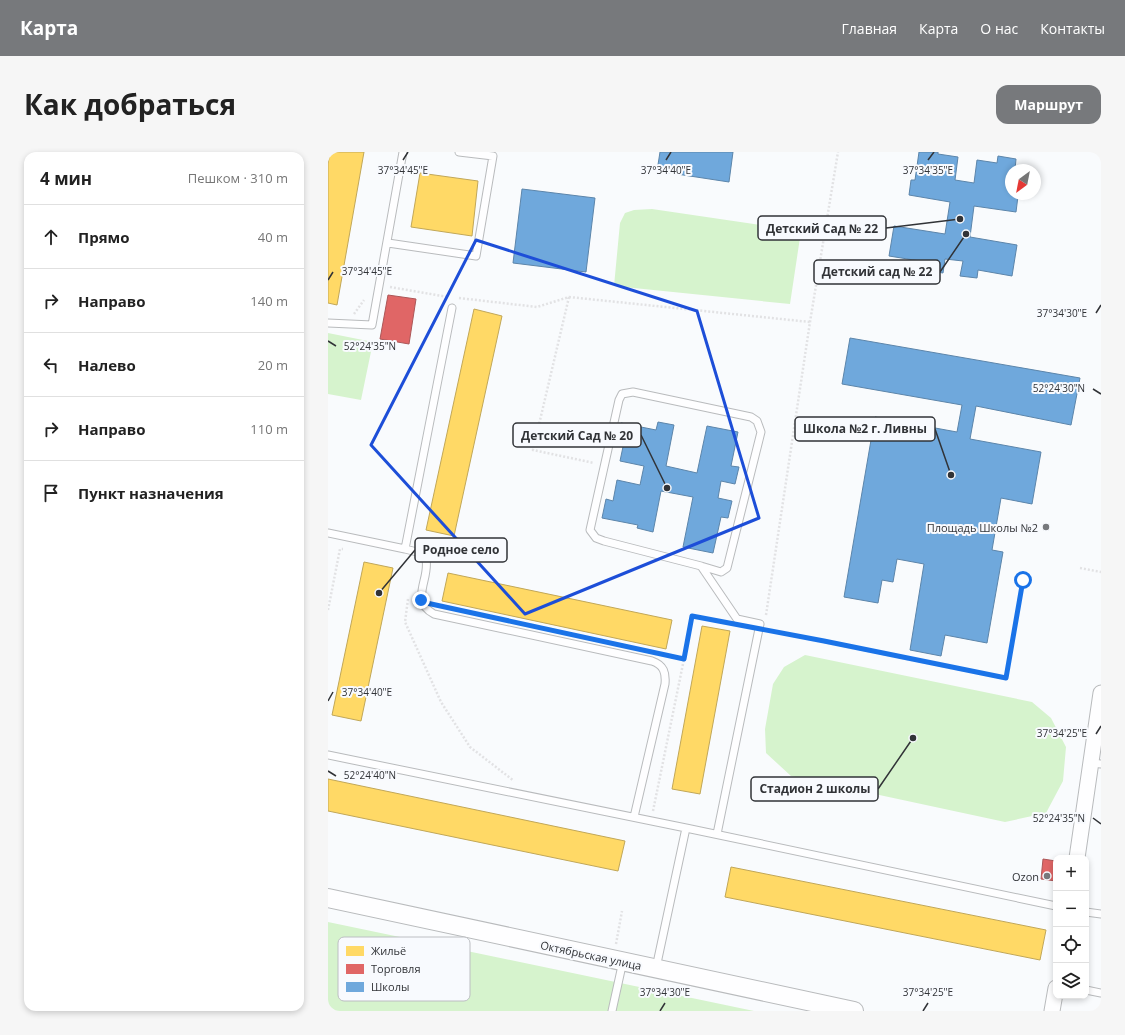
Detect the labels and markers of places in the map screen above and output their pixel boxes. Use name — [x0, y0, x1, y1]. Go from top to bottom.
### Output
callout: Детский Сад № 22 — [758, 216, 886, 240]
callout: Детский сад № 22 — [814, 260, 940, 284]
callout: Школа №2 г. Ливны — [795, 417, 935, 441]
callout: Детский Сад № 20 — [513, 423, 641, 447]
place label: Площадь Школы №2 — [927, 520, 1038, 535]
marker: Площадь Школы №2 — [1041, 522, 1051, 532]
callout: Родное село — [415, 538, 507, 562]
callout: Стадион 2 школы — [751, 777, 878, 801]
place label: Ozon — [1012, 869, 1039, 884]
marker: Ozon — [1042, 871, 1052, 881]

